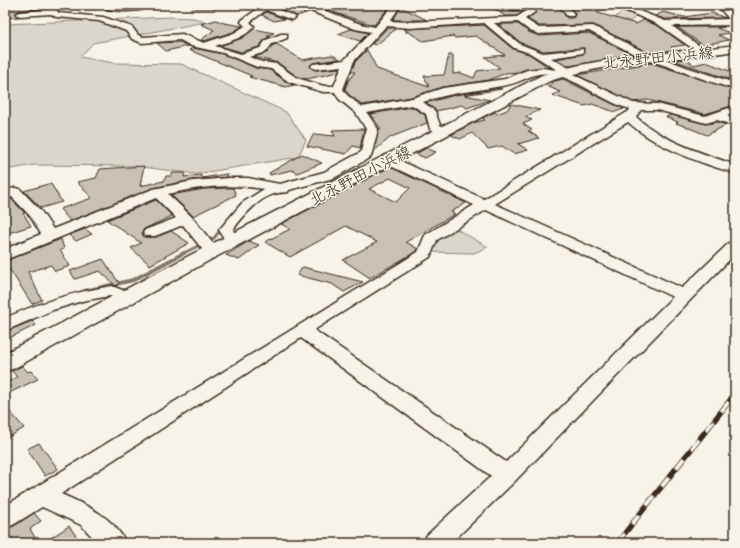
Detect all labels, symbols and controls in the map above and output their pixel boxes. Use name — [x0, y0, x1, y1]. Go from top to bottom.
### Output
street label: 北永野田小浜線 — [601, 42, 715, 74]
street label: 北永野田小浜線 — [306, 142, 415, 210]

